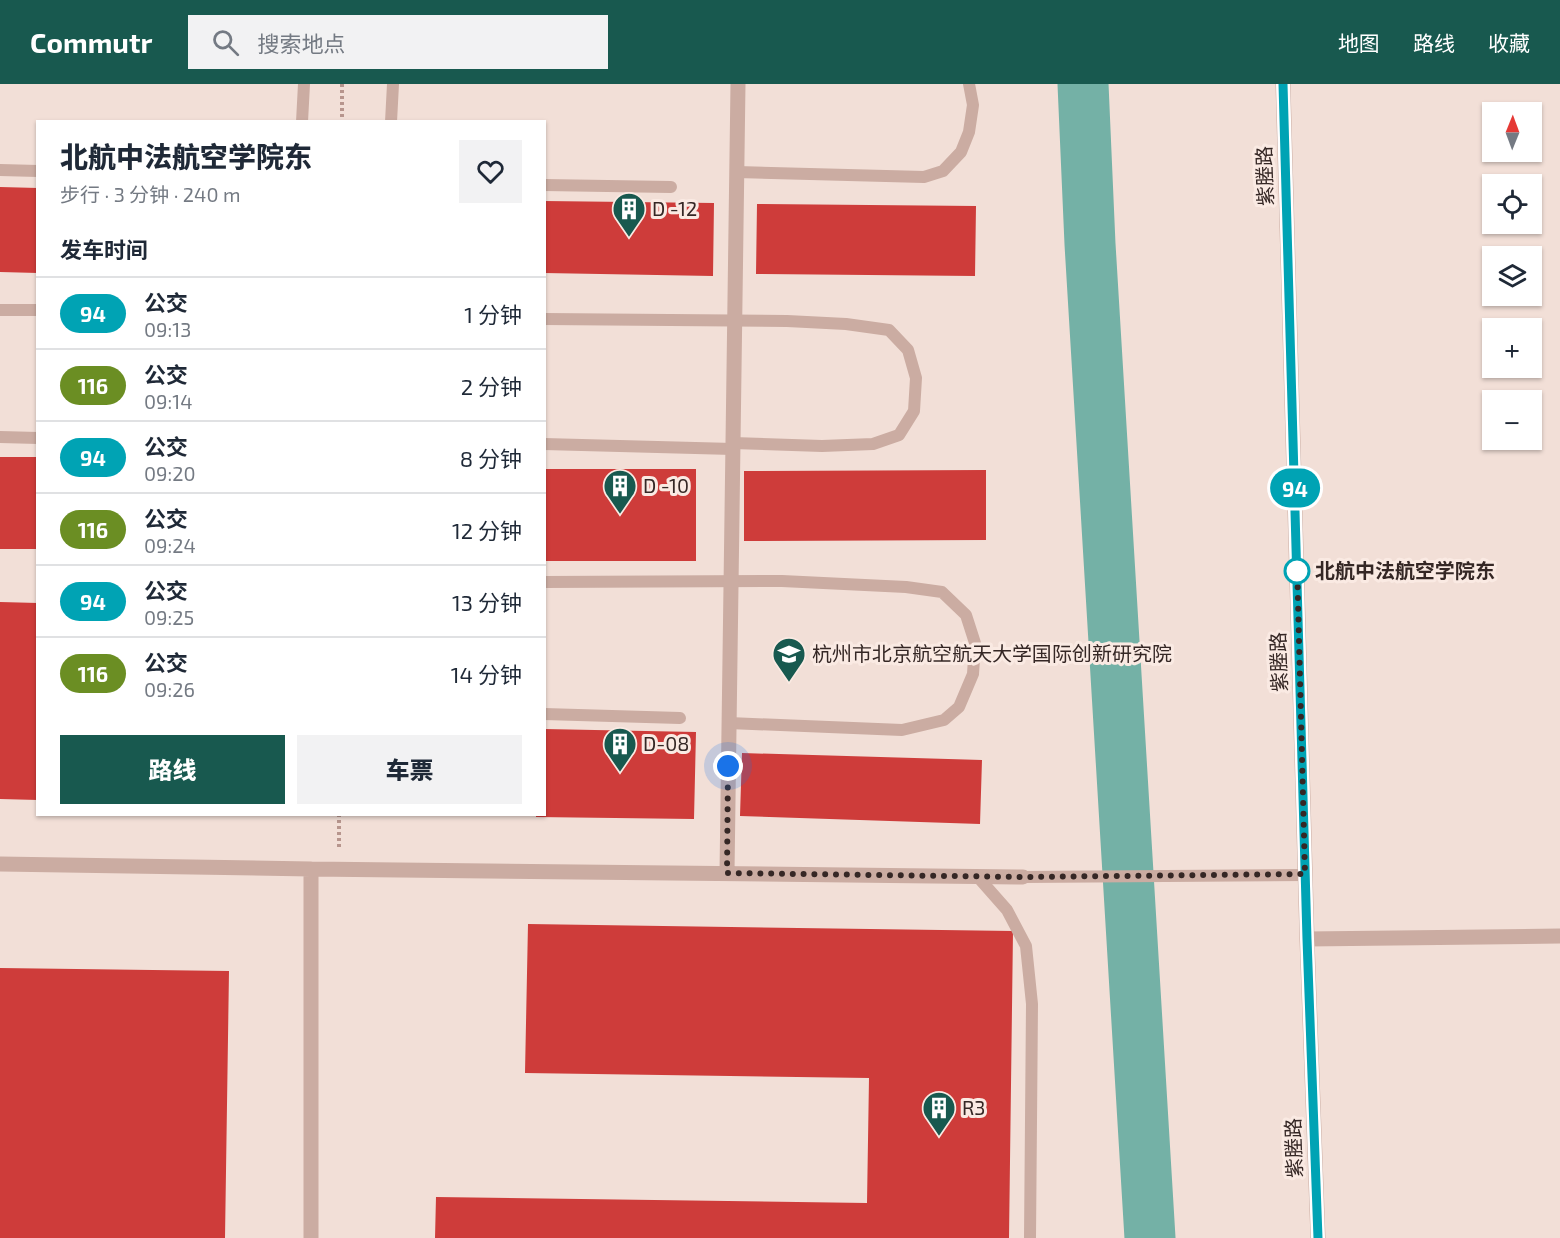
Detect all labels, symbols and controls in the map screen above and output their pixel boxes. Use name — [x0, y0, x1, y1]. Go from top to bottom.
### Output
search box — [188, 15, 608, 69]
text: Commutr — [30, 25, 152, 59]
icon: search — [209, 26, 242, 59]
text: 搜索地点 — [257, 30, 345, 56]
text: 地图 — [1338, 30, 1380, 55]
text: 路线 — [1413, 30, 1455, 55]
text: 收藏 — [1488, 30, 1530, 55]
north arrow — [1482, 102, 1542, 162]
map controls — [1482, 102, 1542, 450]
text: 北航中法航空学院东 — [60, 139, 312, 173]
button: heart — [459, 140, 522, 203]
street label: 紫塍路 — [1251, 146, 1277, 206]
button: locate — [1482, 174, 1542, 234]
text: 步行 · 3 分钟 · 240 m — [60, 182, 240, 206]
building icon: D -12 — [611, 191, 647, 238]
place label: D -12 — [652, 196, 697, 220]
text: 发车时间 — [60, 236, 148, 262]
button: layers — [1482, 246, 1542, 306]
text: 公交 — [144, 289, 188, 315]
text: 94 — [80, 301, 106, 326]
text: 1 分钟 — [464, 301, 522, 327]
text: 09:13 — [144, 317, 191, 341]
button: + — [1482, 318, 1542, 378]
text: 公交 — [144, 361, 188, 387]
text: 116 — [78, 373, 108, 398]
text: 2 分钟 — [461, 373, 522, 399]
text: 09:14 — [144, 389, 192, 413]
button: − — [1482, 390, 1542, 450]
text: 公交 — [144, 433, 188, 459]
text: 94 — [80, 445, 106, 470]
text: 8 分钟 — [460, 445, 522, 471]
text: 09:20 — [144, 461, 196, 485]
building icon: D -10 — [602, 468, 638, 515]
line badge: 94 — [1268, 468, 1322, 508]
place label: D -10 — [643, 473, 689, 497]
text: 94 — [1282, 476, 1308, 501]
text: 公交 — [144, 505, 188, 531]
text: 116 — [78, 517, 108, 542]
text: 12 分钟 — [452, 517, 522, 543]
text: 09:24 — [144, 533, 196, 557]
marker: 北航中法航空学院东 — [1284, 558, 1310, 584]
place label: 北航中法航空学院东 — [1315, 558, 1495, 582]
text: 公交 — [144, 577, 188, 603]
text: 94 — [80, 589, 106, 614]
text: 13 分钟 — [452, 589, 522, 615]
text: 09:25 — [144, 605, 194, 629]
street label: 紫塍路 — [1265, 632, 1291, 692]
school or university icon: 杭州市北京航空航天大学国际创新研究院 — [771, 636, 807, 683]
place label: 杭州市北京航空航天大学国际创新研究院 — [812, 641, 1172, 665]
text: 公交 — [144, 649, 188, 675]
text: 116 — [78, 661, 108, 686]
text: 14 分钟 — [451, 661, 522, 687]
text: 09:26 — [144, 677, 195, 701]
building icon: D-08 — [602, 726, 638, 773]
place label: D-08 — [643, 731, 689, 755]
button: 路线 — [60, 735, 285, 804]
button: 车票 — [297, 735, 522, 804]
your location — [713, 751, 743, 781]
building icon: R3 — [921, 1090, 957, 1137]
place label: R3 — [962, 1095, 985, 1119]
street label: 紫塍路 — [1280, 1118, 1306, 1178]

